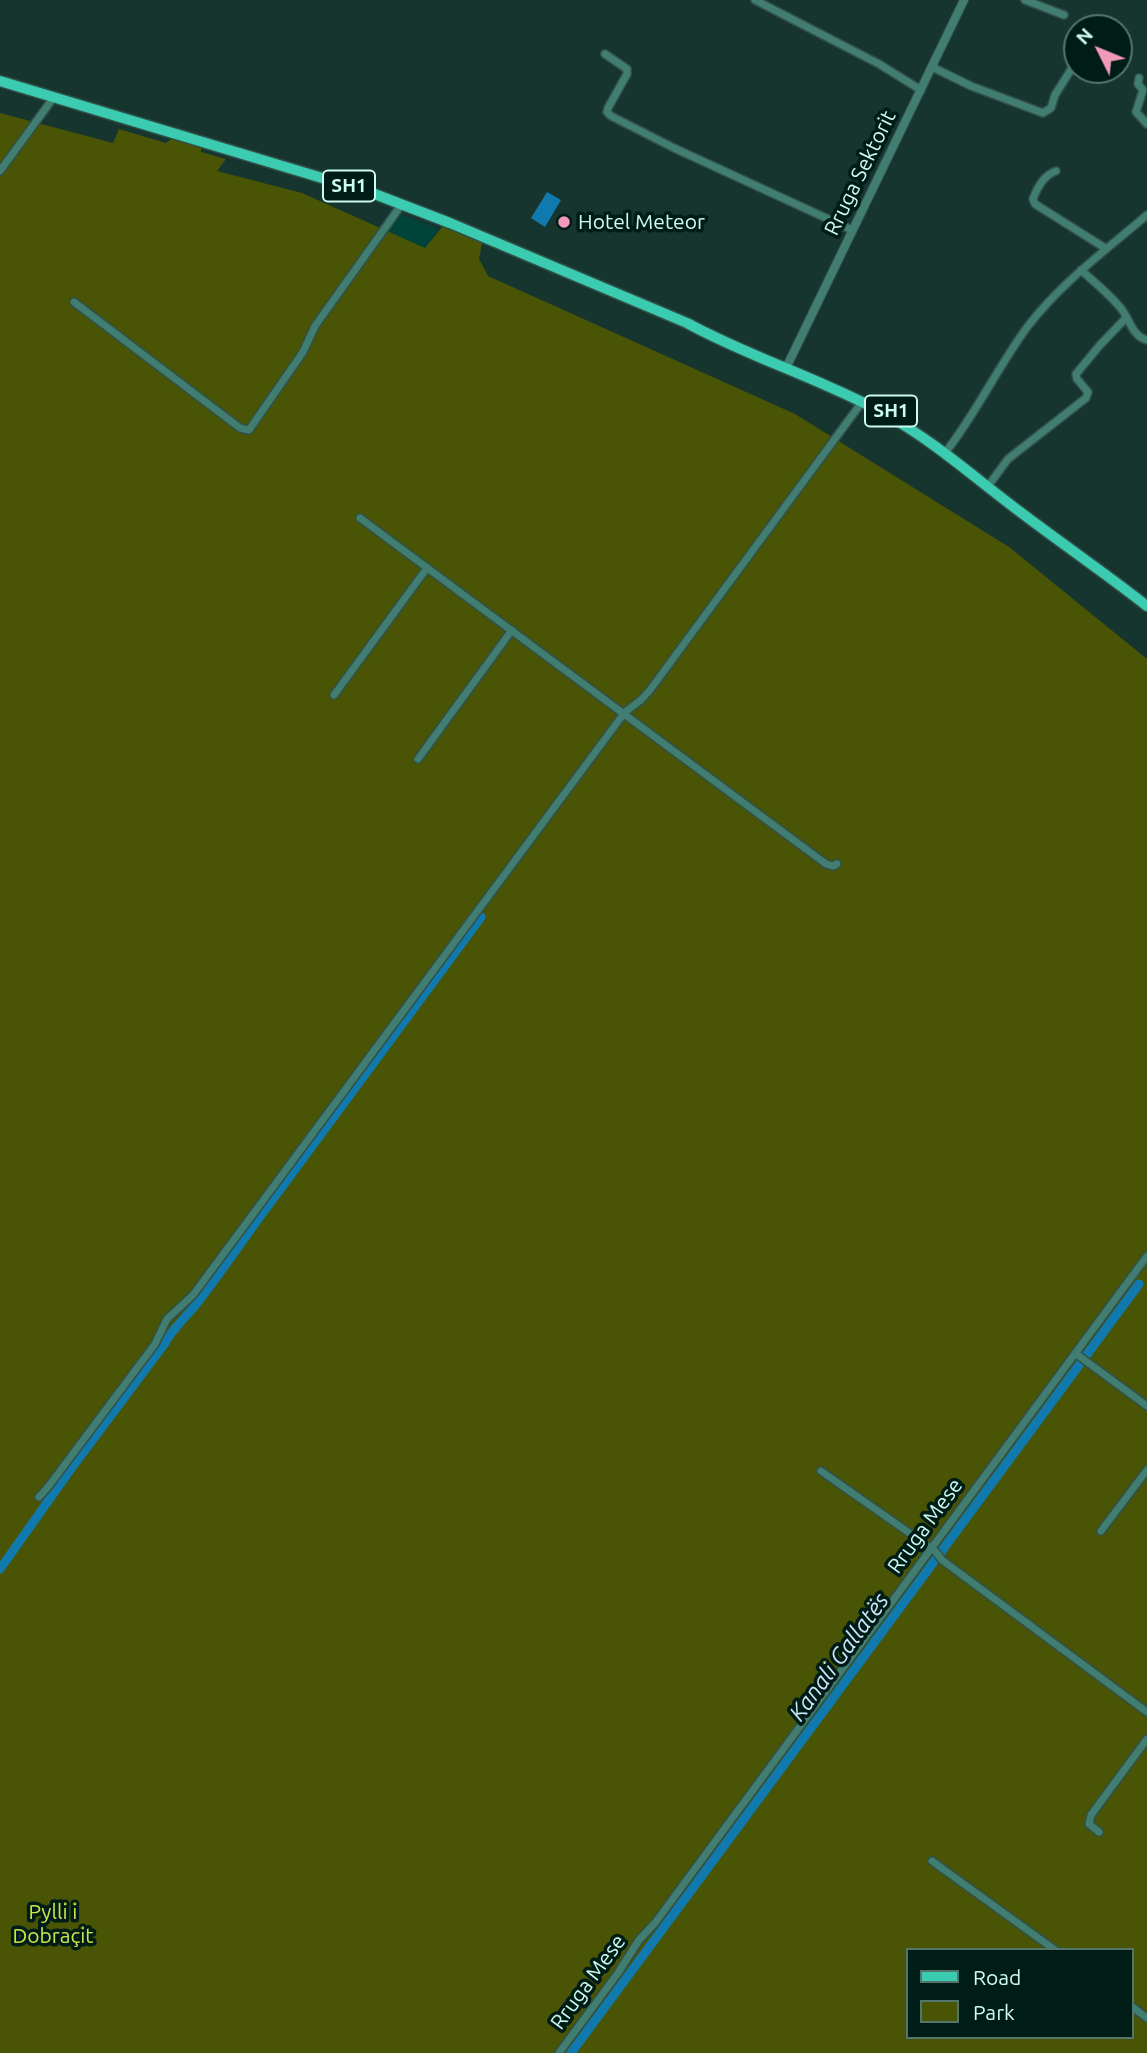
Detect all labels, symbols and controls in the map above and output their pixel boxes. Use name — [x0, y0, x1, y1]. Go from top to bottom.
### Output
north arrow — [1063, 14, 1133, 84]
text: N — [1071, 23, 1097, 49]
street label: Rruga Sektorit — [819, 106, 901, 240]
road number: SH1 — [323, 170, 375, 202]
place label: Hotel Meteor — [578, 209, 705, 235]
marker: Hotel Meteor — [556, 214, 572, 230]
road number: SH1 — [865, 396, 917, 426]
street label: Rruga Mese — [882, 1474, 968, 1578]
water label: Kanali Gallatës — [783, 1588, 895, 1726]
park label: Pylli i Dobraçit — [12, 1899, 94, 1949]
street label: Rruga Mese — [545, 1930, 631, 2034]
legend — [906, 1948, 1133, 2039]
text: Road — [973, 1965, 1021, 1989]
text: Park — [973, 2000, 1015, 2024]

